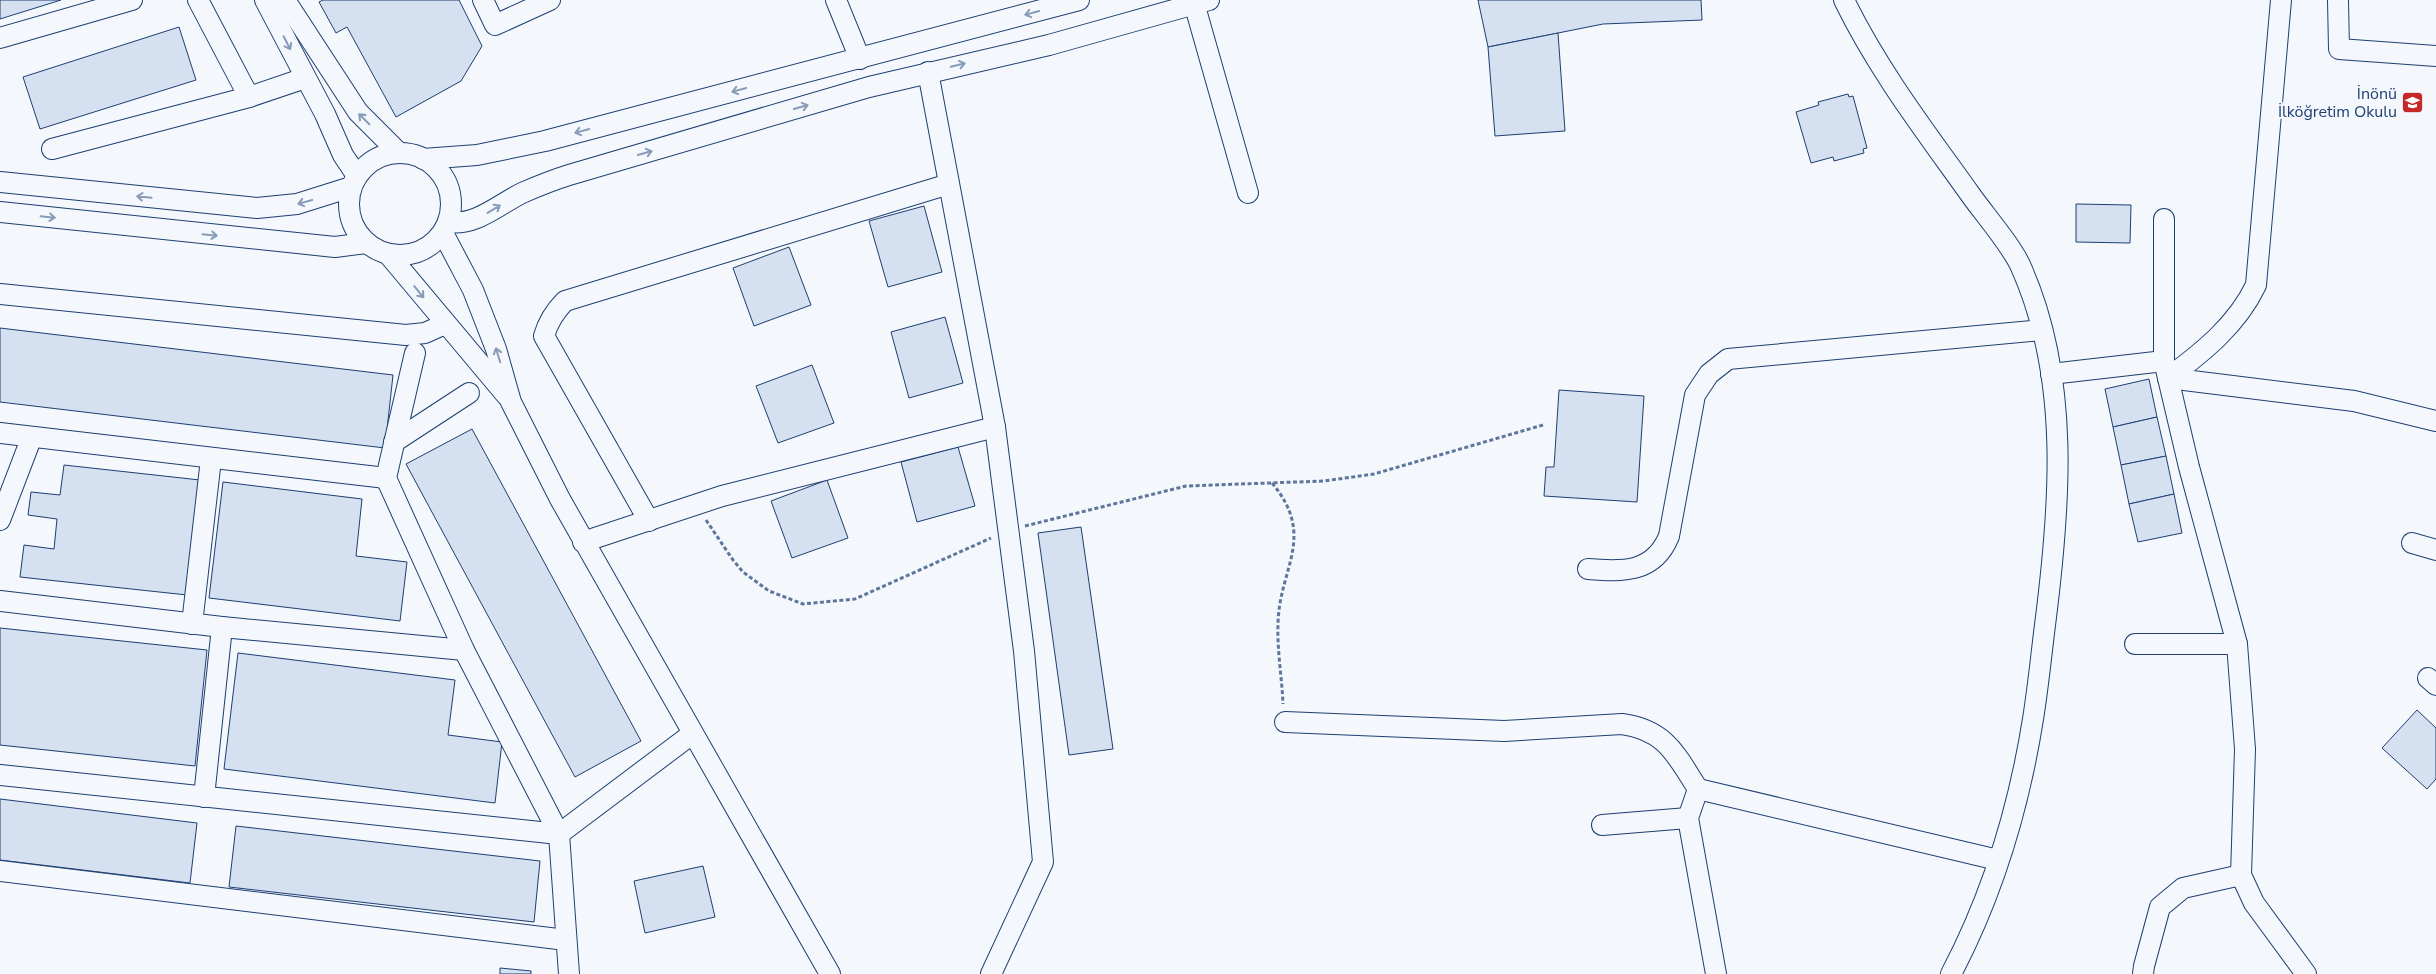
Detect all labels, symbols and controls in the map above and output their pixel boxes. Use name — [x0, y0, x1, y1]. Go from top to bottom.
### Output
one-way arrow — [1024, 8, 1040, 18]
one-way arrow — [282, 36, 292, 51]
one-way arrow — [950, 60, 966, 69]
place label: İnönü İlköğretim Okulu — [2278, 83, 2397, 123]
one-way arrow — [732, 86, 748, 96]
school or university icon: İnönü İlköğretim Okulu — [2401, 91, 2425, 115]
one-way arrow — [793, 101, 809, 111]
one-way arrow — [359, 113, 371, 125]
one-way arrow — [574, 127, 590, 136]
one-way arrow — [637, 147, 653, 157]
one-way arrow — [136, 192, 152, 202]
one-way arrow — [298, 198, 314, 208]
one-way arrow — [486, 203, 500, 213]
one-way arrow — [40, 212, 56, 222]
one-way arrow — [202, 230, 218, 240]
one-way arrow — [414, 285, 425, 298]
one-way arrow — [492, 347, 502, 363]

